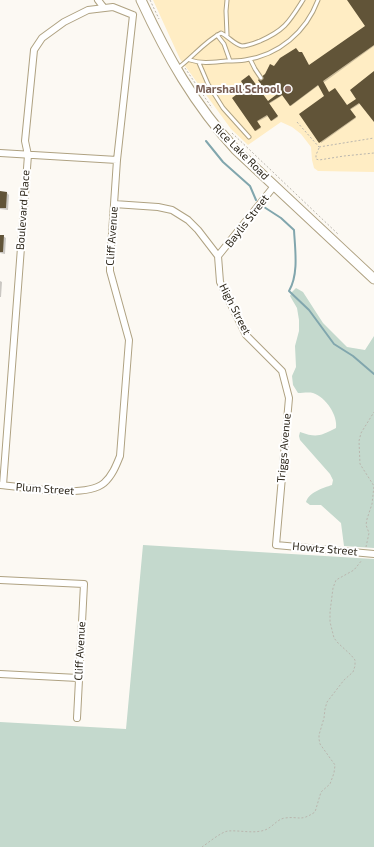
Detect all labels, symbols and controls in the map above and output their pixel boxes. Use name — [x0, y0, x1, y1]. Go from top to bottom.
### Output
place label: Marshall School — [195, 82, 280, 96]
marker: Marshall School — [283, 84, 293, 94]
street label: Rice Lake Road — [210, 121, 272, 183]
street label: Boulevard Place — [14, 169, 32, 251]
street label: Baylis Street — [222, 192, 272, 250]
street label: Cliff Avenue — [103, 206, 121, 266]
street label: High Street — [216, 281, 254, 337]
street label: Triggs Avenue — [274, 413, 294, 483]
street label: Plum Street — [15, 480, 75, 498]
street label: Howtz Street — [292, 540, 358, 558]
street label: Cliff Avenue — [72, 621, 88, 681]

